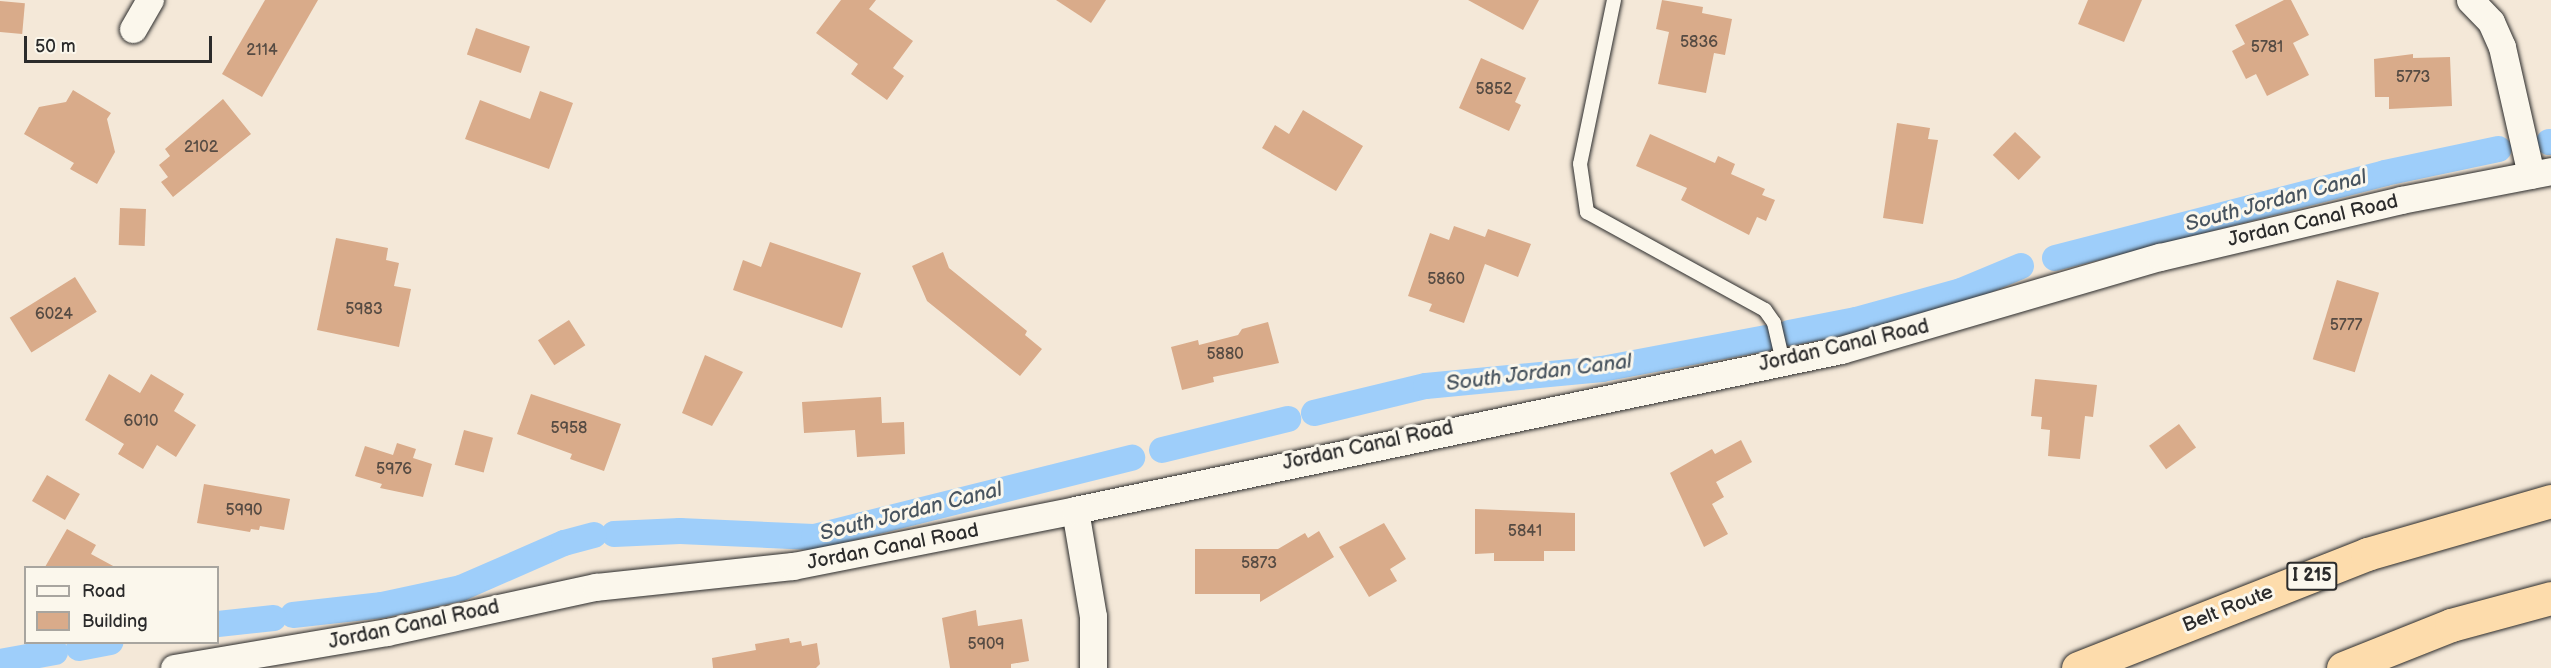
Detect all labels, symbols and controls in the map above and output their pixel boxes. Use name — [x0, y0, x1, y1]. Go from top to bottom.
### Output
scale bar — [27, 24, 214, 62]
house number: 5836 — [1680, 33, 1718, 53]
text: 50 m — [35, 36, 76, 57]
house number: 5781 — [2251, 38, 2283, 58]
house number: 2114 — [246, 41, 278, 61]
house number: 5773 — [2396, 68, 2430, 88]
house number: 5852 — [1475, 80, 1513, 100]
house number: 2102 — [184, 138, 218, 158]
water label: South Jordan Canal — [2182, 165, 2370, 237]
street label: Jordan Canal Road — [2226, 190, 2400, 252]
house number: 5860 — [1427, 270, 1465, 290]
house number: 5983 — [345, 300, 383, 320]
house number: 6024 — [35, 305, 73, 325]
street label: Jordan Canal Road — [1757, 315, 1931, 377]
house number: 5777 — [2330, 316, 2362, 336]
house number: 5880 — [1206, 345, 1244, 365]
water label: South Jordan Canal — [1444, 349, 1634, 397]
house number: 6010 — [124, 412, 158, 432]
street label: Jordan Canal Road — [1280, 416, 1456, 476]
house number: 5958 — [551, 419, 587, 439]
house number: 5976 — [376, 460, 412, 480]
water label: South Jordan Canal — [817, 477, 1005, 547]
house number: 5990 — [225, 501, 263, 521]
street label: Jordan Canal Road — [805, 519, 981, 575]
house number: 5841 — [1508, 522, 1542, 542]
house number: 5873 — [1241, 554, 1277, 574]
road number: I 215 — [2285, 561, 2339, 591]
legend — [24, 566, 219, 644]
street label: Belt Route — [2179, 580, 2277, 638]
text: Road — [82, 581, 126, 602]
street label: Jordan Canal Road — [326, 595, 502, 655]
text: Building — [82, 611, 148, 632]
house number: 5909 — [967, 635, 1005, 655]

